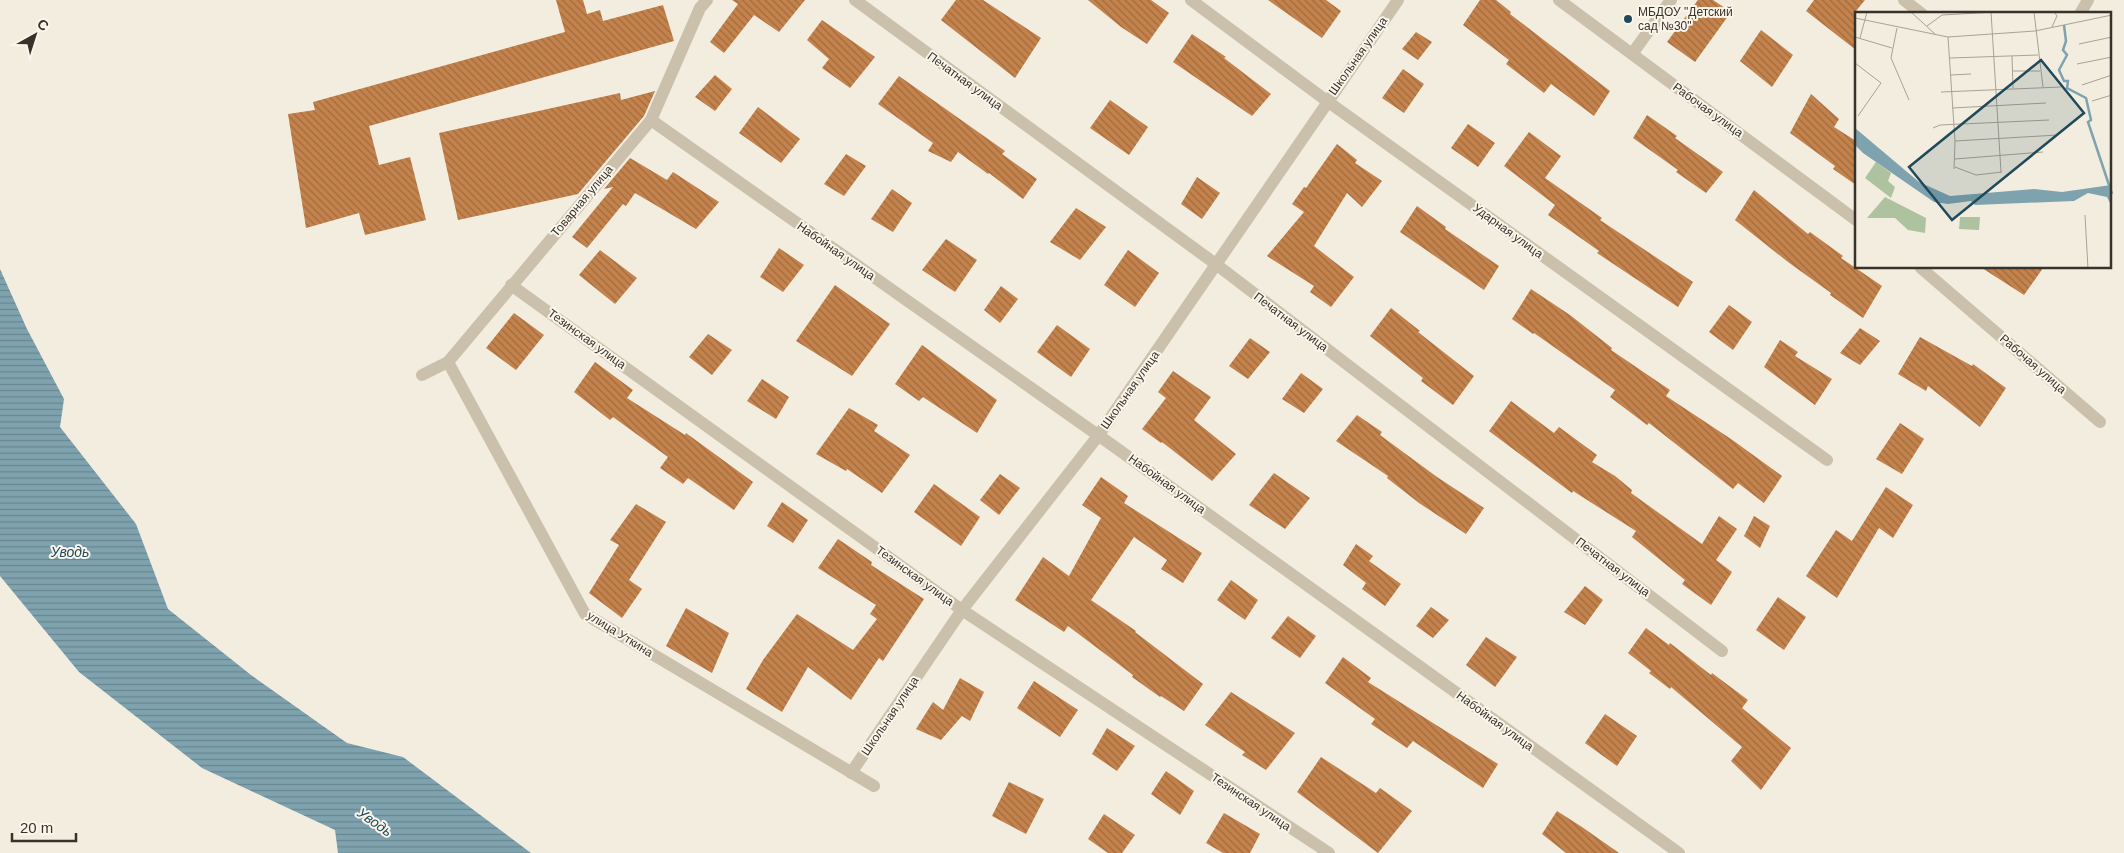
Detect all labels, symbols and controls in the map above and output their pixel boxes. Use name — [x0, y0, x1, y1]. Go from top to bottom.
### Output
place label: МБДОУ "Детский сад №30" — [1638, 5, 1733, 33]
north arrow — [10, 10, 60, 60]
inset map — [1855, 12, 2112, 269]
marker: МБДОУ "Детский сад №30" — [1622, 13, 1634, 25]
street label: Школьная улица — [1326, 14, 1390, 98]
text: С — [34, 15, 52, 34]
street label: Печатная улица — [925, 49, 1005, 113]
street label: Рабочая улица — [1670, 80, 1746, 140]
street label: Товарная улица — [548, 162, 616, 240]
street label: Ударная улица — [1470, 201, 1546, 261]
street label: Набойная улица — [794, 219, 878, 283]
street label: Печатная улица — [1251, 290, 1331, 355]
street label: Тезинская улица — [545, 306, 629, 372]
street label: Рабочая улица — [1997, 331, 2069, 397]
street label: Школьная улица — [1098, 348, 1162, 432]
street label: Набойная улица — [1126, 451, 1208, 517]
street label: Печатная улица — [1573, 535, 1653, 600]
street label: Тезинская улица — [873, 543, 957, 609]
water label: Уводь — [50, 544, 89, 560]
street label: улица Уткина — [585, 608, 656, 660]
street label: Школьная улица — [858, 674, 922, 758]
street label: Набойная улица — [1454, 688, 1536, 754]
street label: Тезинская улица — [1209, 770, 1294, 834]
water label: Уводь — [354, 804, 395, 840]
scale bar — [12, 810, 76, 842]
text: 20 m — [20, 819, 53, 836]

